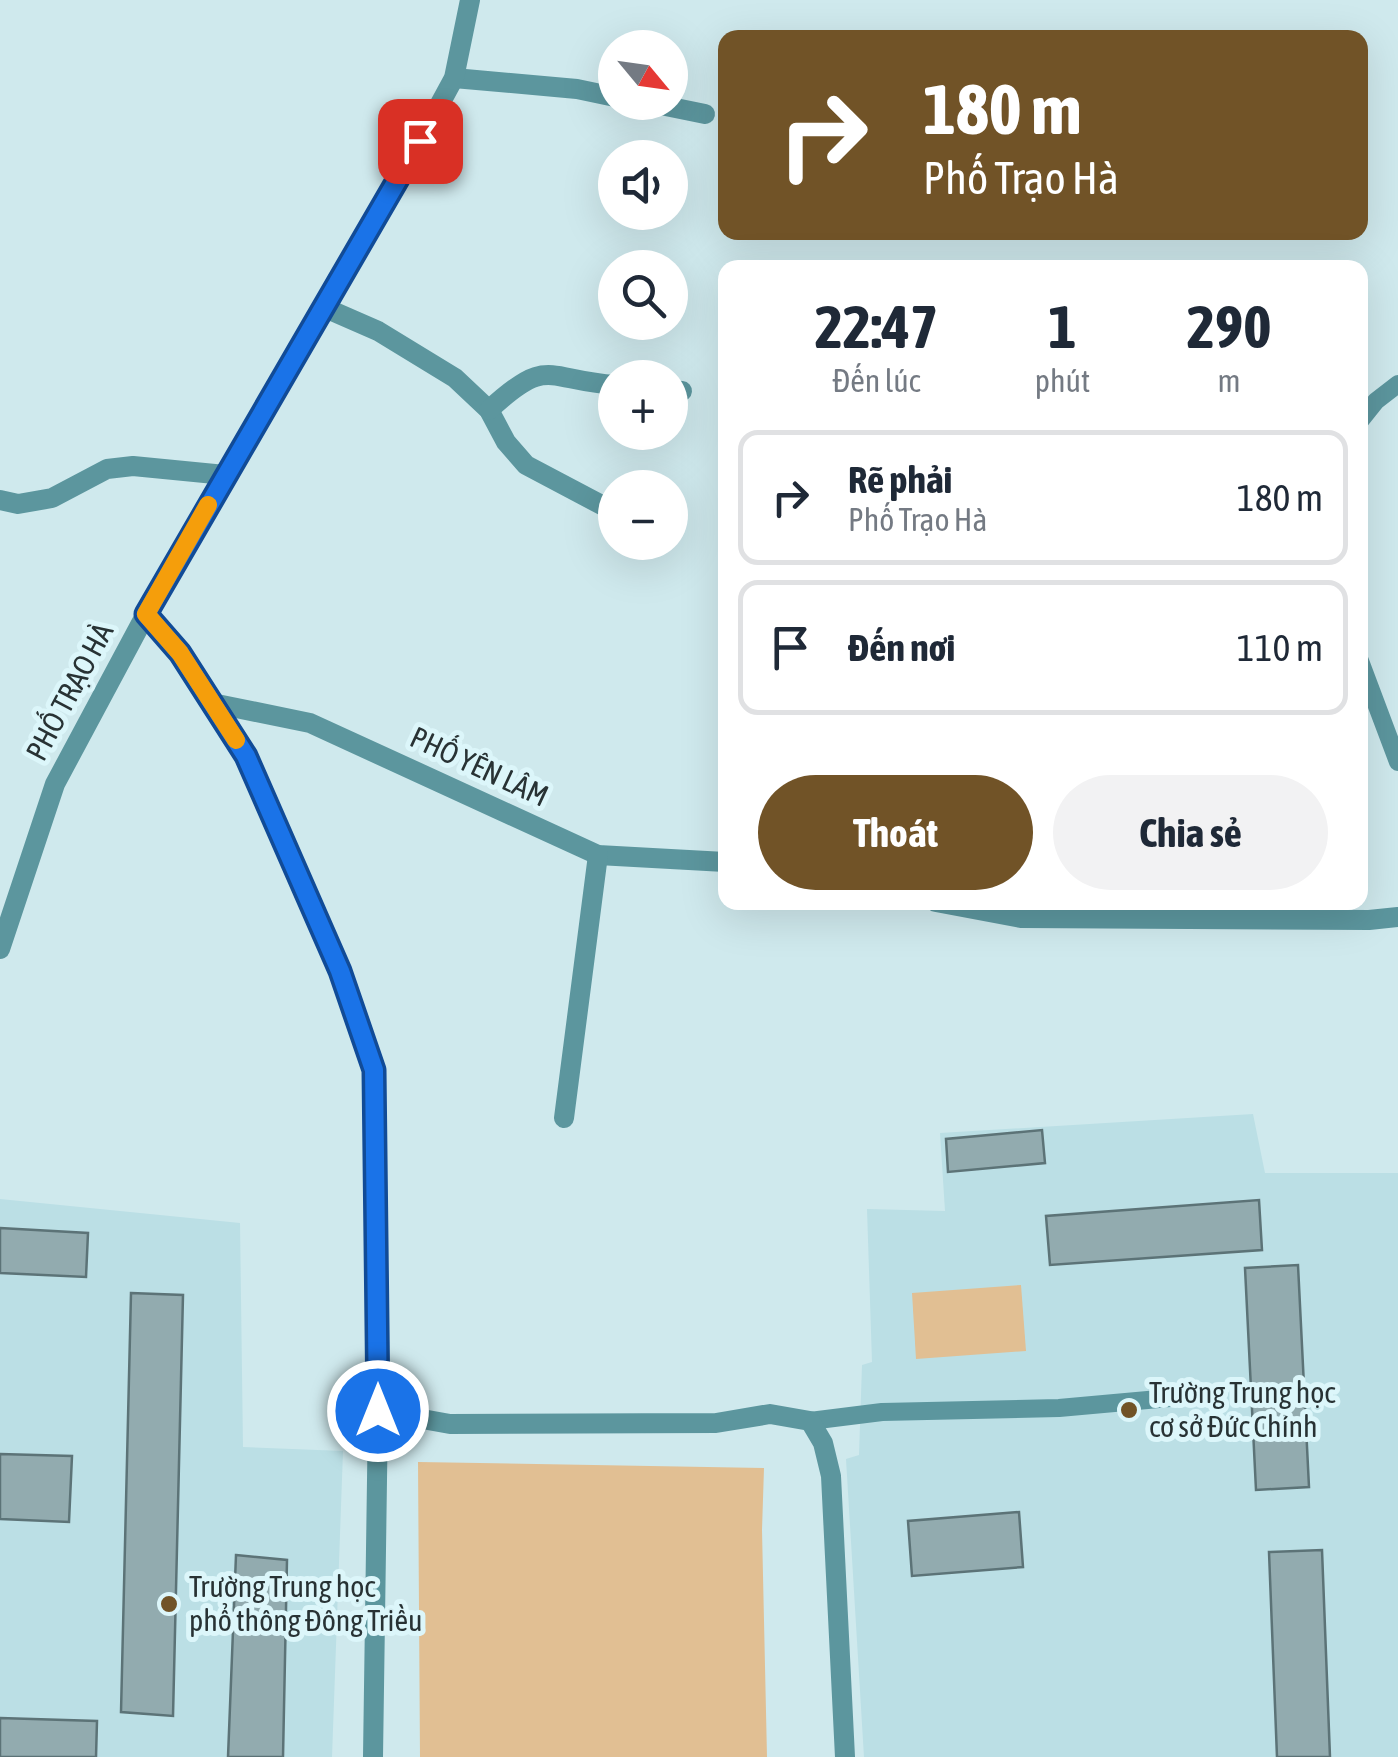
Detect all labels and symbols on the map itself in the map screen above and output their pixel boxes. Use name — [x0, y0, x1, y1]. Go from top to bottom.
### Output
north arrow — [598, 30, 688, 120]
pin — [378, 99, 463, 184]
street label: PHỐ TRẠO HÀ — [16, 615, 120, 766]
street label: PHỐ YÊN LÂM — [405, 717, 555, 813]
position arrow — [326, 1359, 430, 1463]
place label: Trường Trung học cơ sở Đức Chính — [1149, 1375, 1336, 1443]
marker: Trường Trung học cơ sở Đức Chính — [1118, 1399, 1140, 1421]
place label: Trường Trung học phổ thông Đông Triều — [189, 1569, 423, 1637]
marker: Trường Trung học phổ thông Đông Triều — [158, 1593, 180, 1615]

